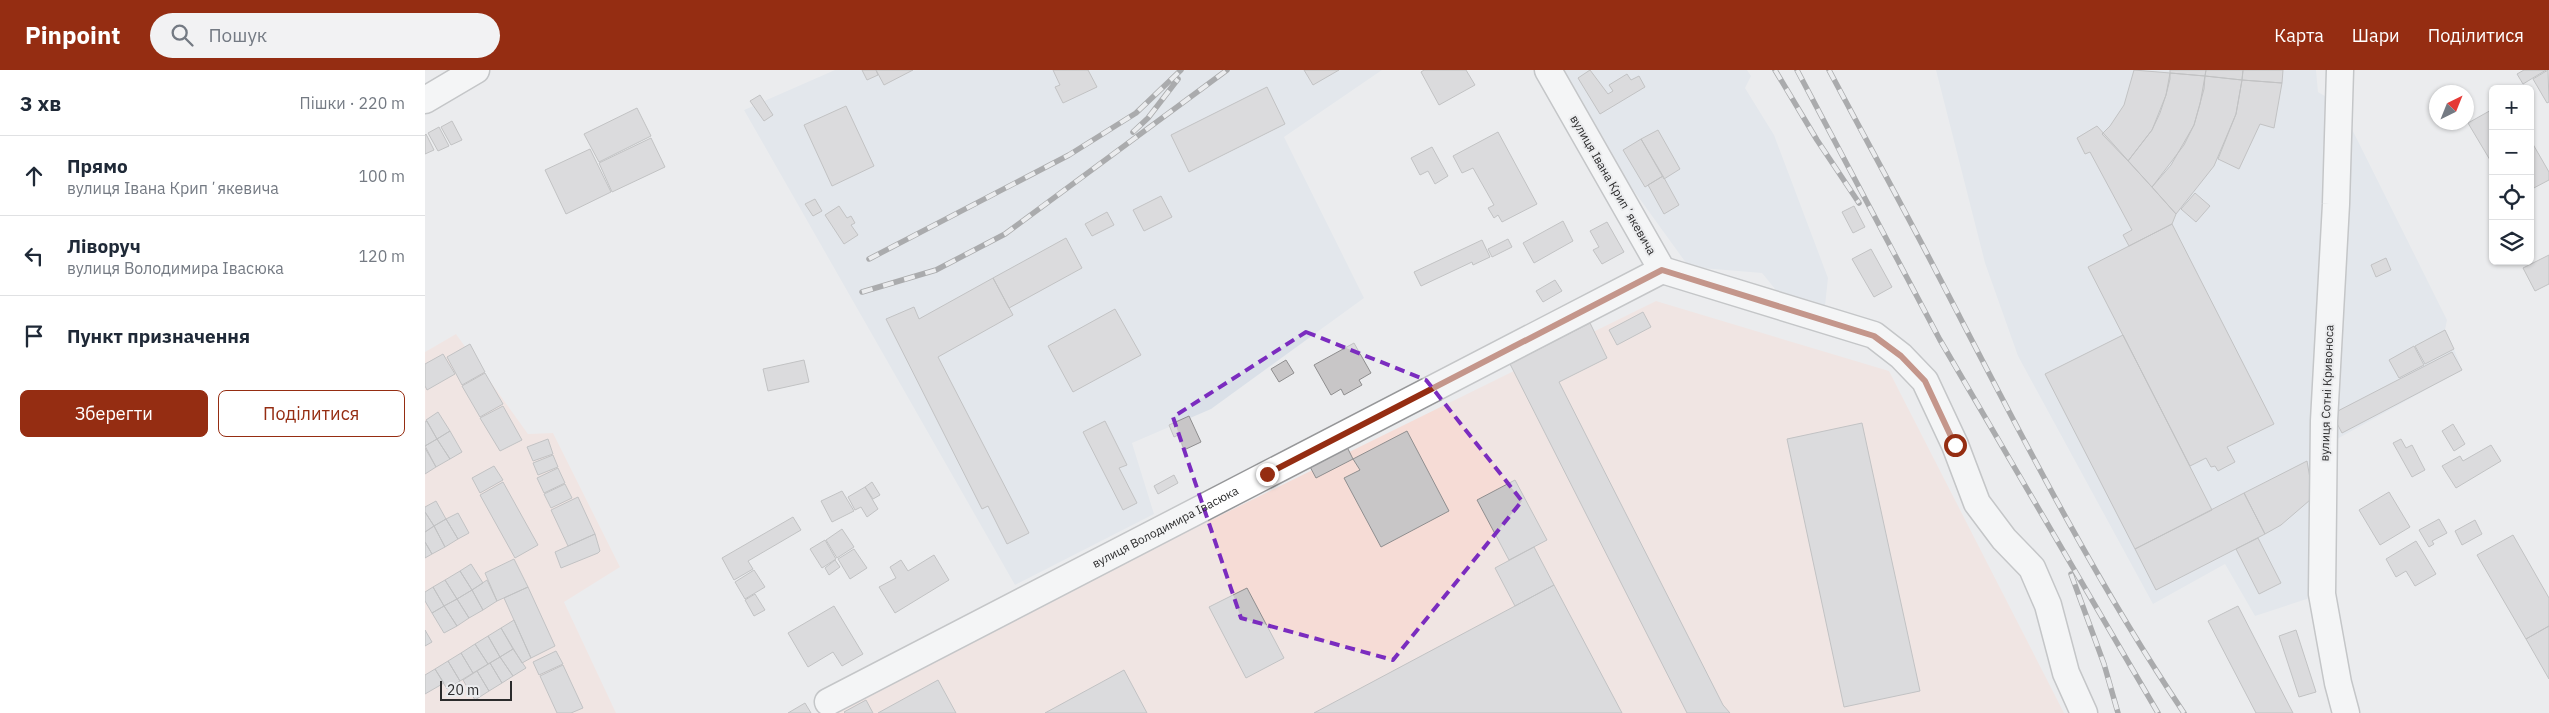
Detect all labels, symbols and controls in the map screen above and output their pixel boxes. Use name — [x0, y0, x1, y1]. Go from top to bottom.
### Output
search box — [150, 13, 500, 58]
text: Pinpoint — [25, 19, 120, 51]
icon: search — [168, 21, 196, 49]
text: Пошук — [208, 23, 267, 47]
text: Карта — [2274, 24, 2324, 47]
text: Шари — [2352, 24, 2400, 47]
text: Поділитися — [2428, 24, 2524, 47]
north arrow — [2429, 85, 2474, 130]
map controls — [2489, 85, 2534, 265]
button: + — [2489, 85, 2534, 130]
text: 3 хв — [20, 89, 61, 117]
text: Пішки · 220 m — [300, 93, 405, 113]
street label: вулиця Івана Крипʼякевича — [1567, 112, 1660, 258]
button: − — [2489, 130, 2534, 175]
text: Прямо — [67, 154, 128, 178]
icon: ahead — [20, 162, 48, 190]
text: 100 m — [358, 166, 405, 186]
button: locate — [2489, 175, 2534, 220]
text: вулиця Івана Крипʼякевича — [67, 178, 279, 198]
button: layers — [2489, 220, 2534, 265]
text: Ліворуч — [67, 234, 141, 258]
icon: left — [20, 242, 48, 270]
text: 120 m — [358, 246, 405, 266]
text: вулиця Володимира Івасюка — [67, 258, 284, 278]
icon: arrive — [20, 322, 48, 350]
text: Пункт призначення — [67, 324, 250, 348]
street label: вулиця Сотні Кривоноса — [2317, 324, 2336, 462]
button: Зберегти — [20, 390, 208, 437]
button: Поділитися — [218, 390, 405, 437]
route start — [1944, 434, 1967, 457]
route end — [1256, 463, 1279, 486]
street label: вулиця Володимира Івасюка — [1089, 482, 1241, 571]
scale bar — [440, 678, 513, 701]
text: 20 m — [447, 681, 479, 699]

